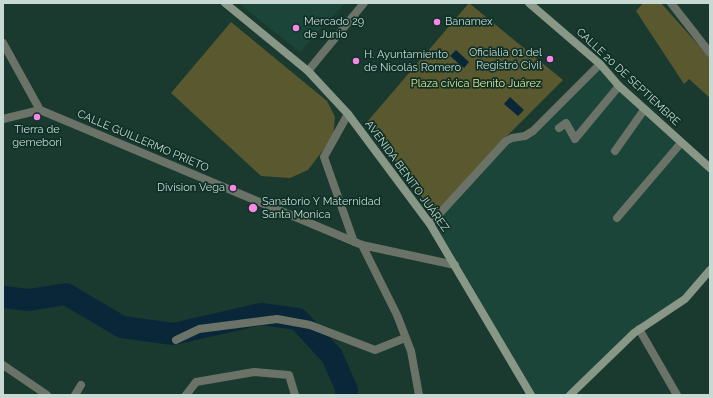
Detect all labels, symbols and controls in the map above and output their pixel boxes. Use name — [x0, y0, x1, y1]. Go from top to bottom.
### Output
place label: Mercado 29 de Junio — [304, 15, 364, 41]
place label: Banamex — [445, 15, 493, 29]
marker: Banamex — [432, 17, 442, 27]
marker: Mercado 29 de Junio — [291, 23, 301, 33]
street label: CALLE 20 DE SEPTIEMBRE — [573, 25, 683, 129]
place label: Oficialia 01 del Registró Civil — [469, 46, 542, 72]
place label: H. Ayuntamiento de Nicolás Romero — [364, 48, 461, 74]
marker: Oficialia 01 del Registró Civil — [545, 54, 555, 64]
marker: H. Ayuntamiento de Nicolás Romero — [351, 56, 361, 66]
park label: Plaza cívica Benito Juárez — [411, 77, 541, 91]
street label: CALLE GUILLERMO PRIETO — [75, 107, 211, 175]
marker: Tierra de gemebori — [32, 112, 42, 122]
street label: AVENIDA BENITO JUÁREZ — [362, 118, 452, 234]
place label: Tierra de gemebori — [12, 123, 62, 149]
place label: Division Vega — [157, 181, 225, 195]
marker: Division Vega — [228, 183, 238, 193]
place label: Sanatorio Y Maternidad Santa Monica — [262, 195, 381, 221]
marker: Sanatorio Y Maternidad Santa Monica — [247, 202, 259, 214]

